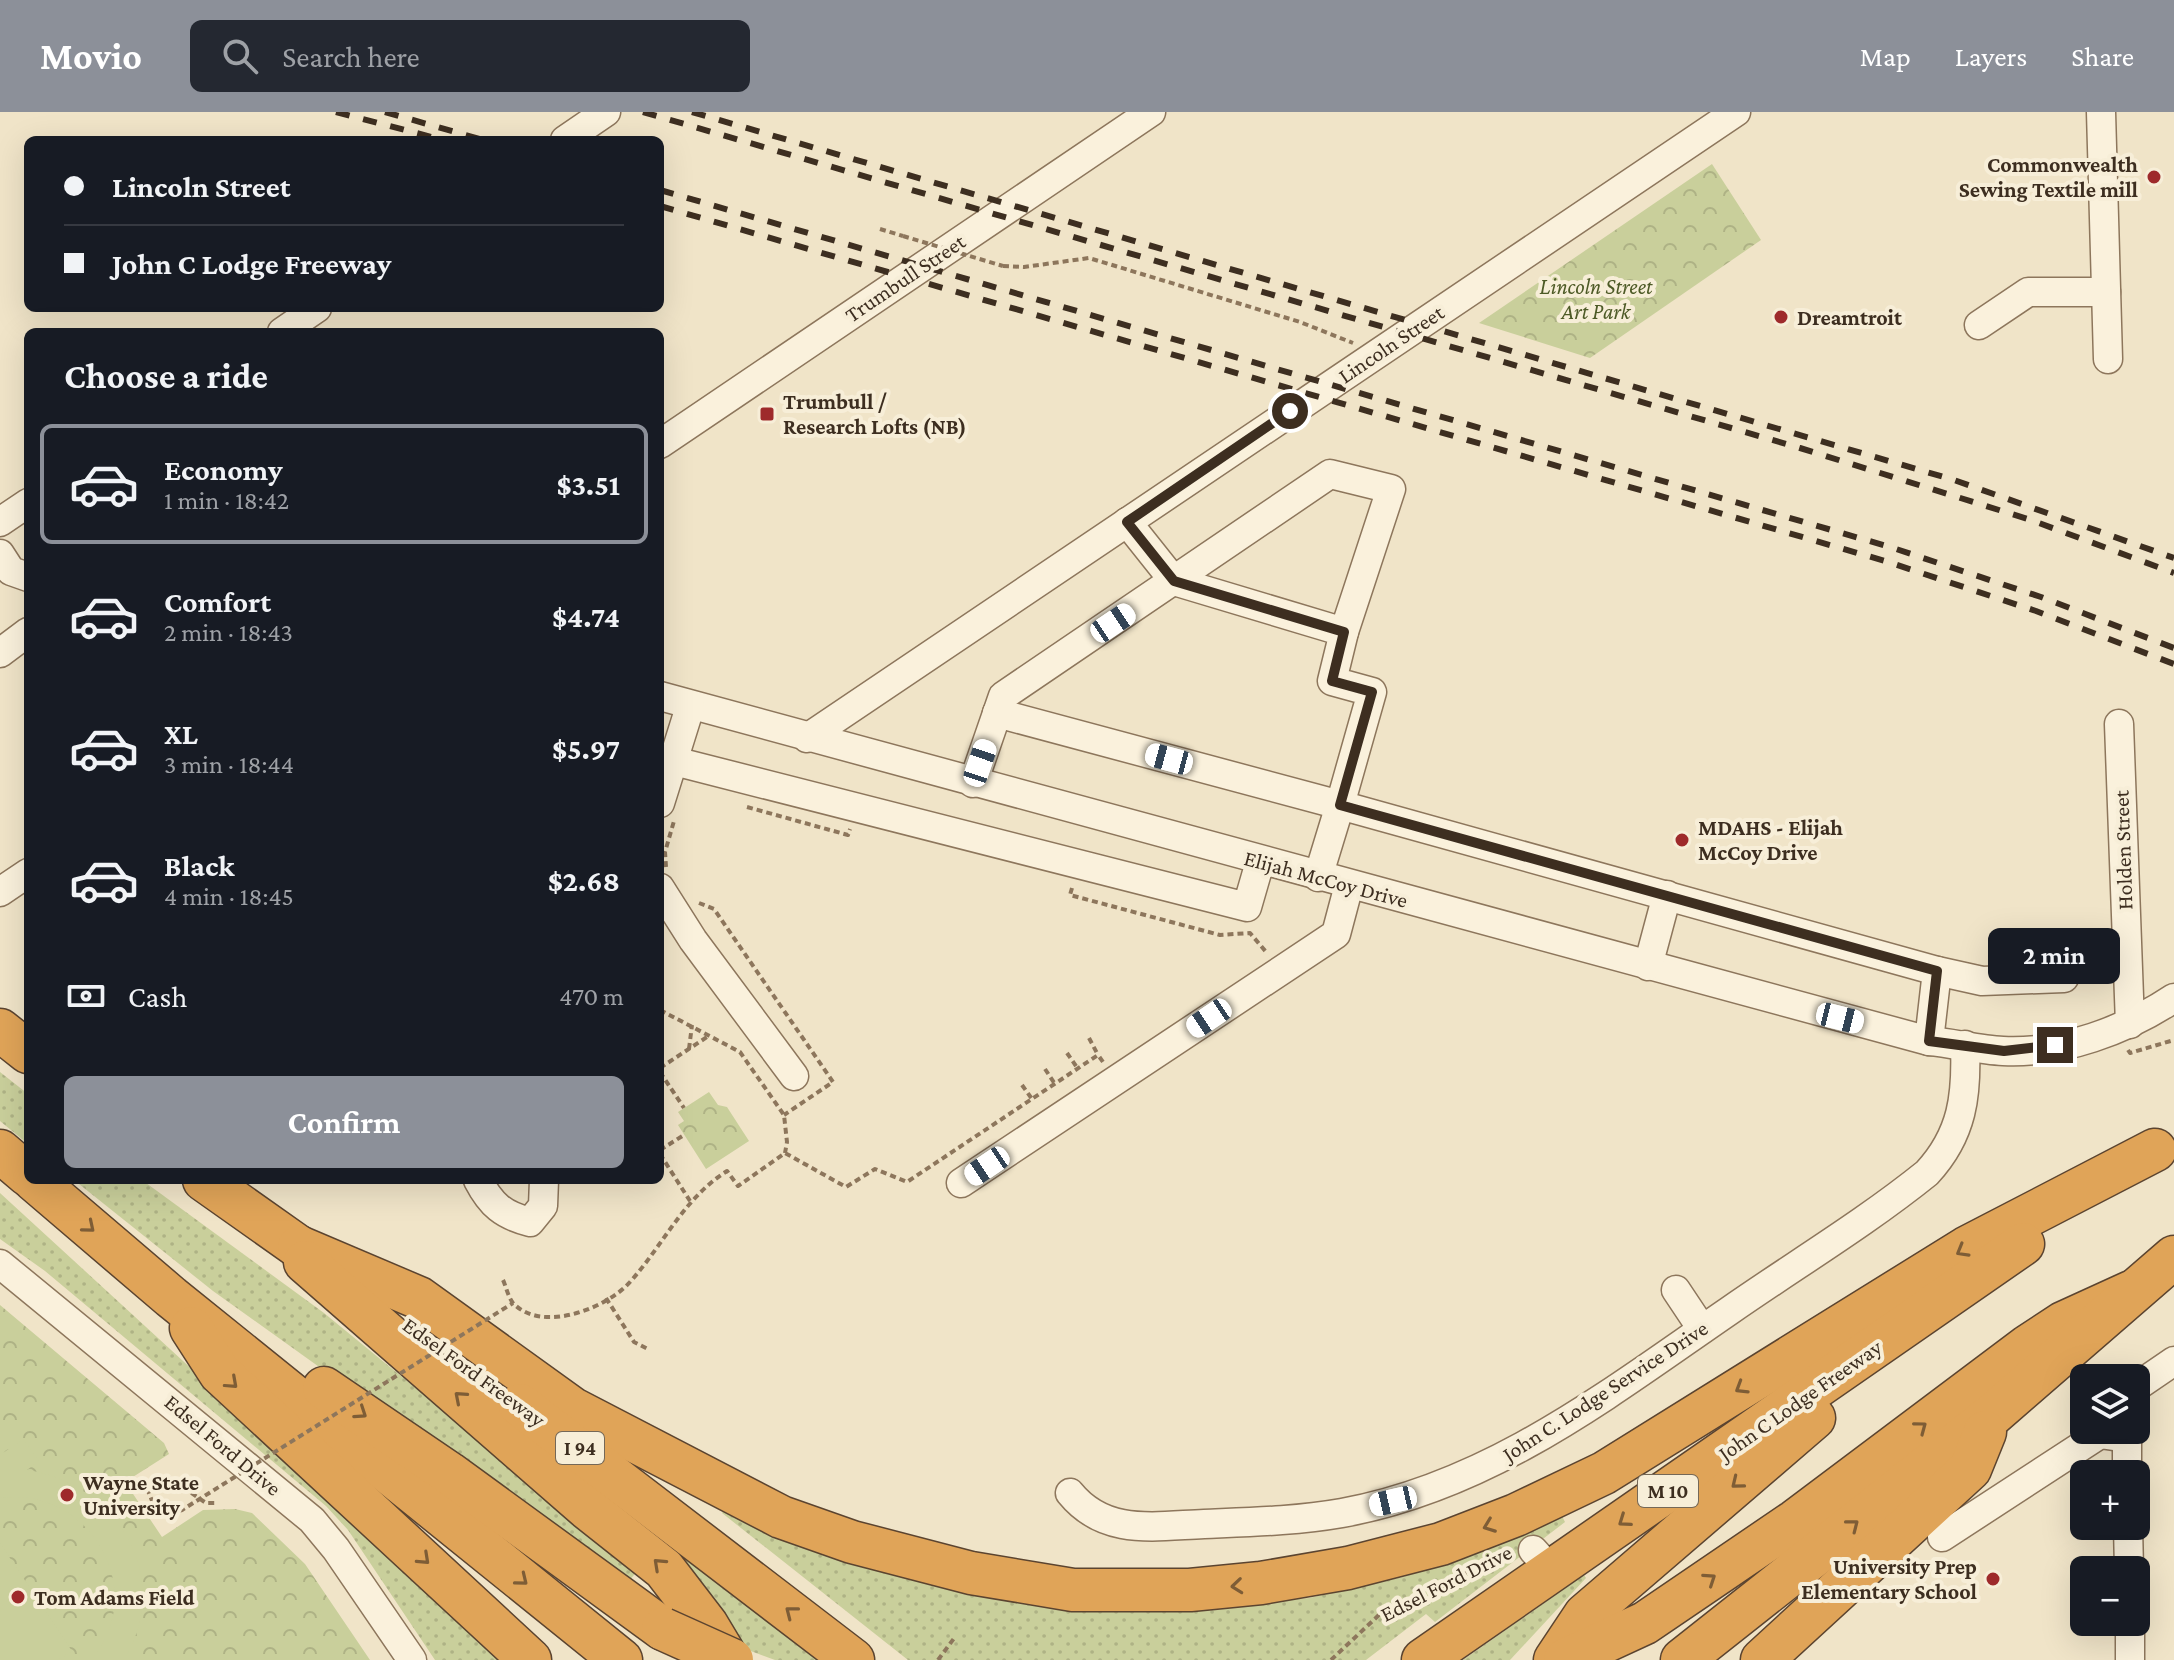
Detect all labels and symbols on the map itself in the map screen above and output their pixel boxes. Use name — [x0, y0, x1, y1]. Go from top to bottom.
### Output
place label: Commonwealth Sewing Textile mill — [1959, 152, 2139, 202]
marker: Commonwealth Sewing Textile mill — [2145, 168, 2163, 186]
street label: Trumbull Street — [840, 228, 970, 327]
park label: Lincoln Street Art Park — [1540, 274, 1653, 324]
street label: Lincoln Street — [1334, 299, 1449, 388]
place label: Dreamtroit — [1797, 305, 1903, 330]
marker: Dreamtroit — [1772, 308, 1790, 326]
place label: Trumbull / Research Lofts (NB) — [783, 389, 967, 440]
route start — [1272, 393, 1308, 429]
marker: Trumbull / Research Lofts (NB) — [758, 405, 776, 423]
car — [1086, 600, 1140, 646]
car — [961, 736, 999, 790]
car — [1143, 741, 1195, 777]
street label: Holden Street — [2108, 789, 2138, 910]
place label: MDAHS - Elijah McCoy Drive — [1698, 815, 1843, 865]
marker: MDAHS - Elijah McCoy Drive — [1673, 831, 1691, 849]
street label: Elijah McCoy Drive — [1241, 845, 1411, 913]
callout: 2 min — [1989, 929, 2121, 985]
car — [1182, 995, 1236, 1041]
car — [1814, 1001, 1866, 1035]
route end — [2037, 1027, 2073, 1063]
car — [960, 1143, 1014, 1189]
one-way arrow — [80, 1217, 94, 1232]
one-way arrow — [1957, 1241, 1971, 1257]
street label: Edsel Ford Freeway — [398, 1312, 551, 1432]
street label: John C. Lodge Service Drive — [1496, 1315, 1712, 1468]
street label: John C Lodge Freeway — [1712, 1334, 1887, 1467]
one-way arrow — [222, 1374, 237, 1388]
one-way arrow — [1735, 1378, 1750, 1393]
street label: Edsel Ford Drive — [160, 1389, 286, 1501]
one-way arrow — [454, 1392, 469, 1407]
one-way arrow — [352, 1403, 366, 1418]
one-way arrow — [1912, 1422, 1926, 1436]
road number: I 94 — [556, 1432, 604, 1464]
place label: Wayne State University — [82, 1470, 199, 1520]
one-way arrow — [1732, 1473, 1746, 1488]
road number: M 10 — [1638, 1475, 1698, 1507]
car — [1367, 1484, 1419, 1518]
marker: Wayne State University — [58, 1486, 76, 1504]
one-way arrow — [1619, 1511, 1633, 1526]
one-way arrow — [1483, 1516, 1497, 1533]
one-way arrow — [1844, 1520, 1859, 1534]
street label: Edsel Ford Drive — [1376, 1539, 1516, 1627]
one-way arrow — [414, 1549, 429, 1563]
place label: University Prep Elementary School — [1801, 1554, 1978, 1604]
one-way arrow — [653, 1560, 668, 1574]
one-way arrow — [513, 1570, 527, 1585]
marker: University Prep Elementary School — [1984, 1570, 2002, 1588]
one-way arrow — [1701, 1574, 1716, 1589]
one-way arrow — [1230, 1577, 1243, 1594]
place label: Tom Adams Field — [34, 1585, 195, 1610]
marker: Tom Adams Field — [9, 1588, 27, 1606]
one-way arrow — [785, 1608, 800, 1622]

